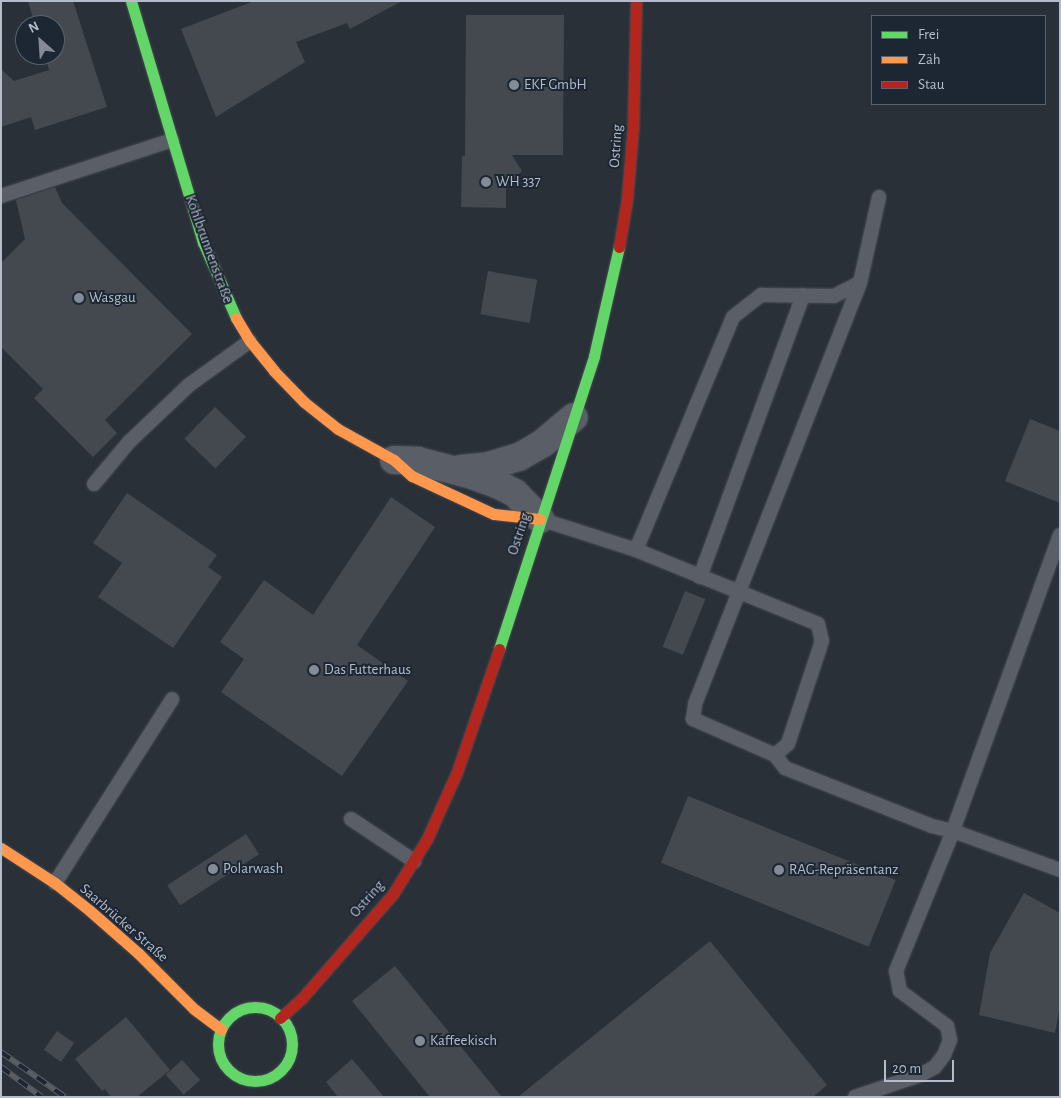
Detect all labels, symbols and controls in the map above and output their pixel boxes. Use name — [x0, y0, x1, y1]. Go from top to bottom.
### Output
north arrow — [15, 15, 65, 65]
legend — [871, 15, 1046, 105]
text: N — [26, 19, 41, 36]
text: Frei — [918, 27, 939, 42]
text: Zäh — [918, 52, 941, 67]
place label: EKF GmbH — [524, 76, 587, 94]
text: Stau — [918, 77, 944, 92]
marker: EKF GmbH — [508, 79, 520, 91]
street label: Ostring — [606, 124, 626, 168]
place label: WH 337 — [496, 173, 541, 191]
marker: WH 337 — [480, 176, 492, 188]
street label: Kohlbrunnenstraße — [181, 192, 237, 306]
place label: Wasgau — [89, 289, 136, 307]
marker: Wasgau — [73, 292, 85, 304]
street label: Ostring — [504, 511, 534, 557]
place label: Das Futterhaus — [324, 661, 411, 679]
marker: Das Futterhaus — [308, 664, 320, 676]
place label: Polarwash — [223, 860, 283, 878]
place label: RAG-Repräsentanz — [789, 861, 898, 879]
marker: Polarwash — [207, 863, 219, 875]
marker: RAG-Repräsentanz — [773, 864, 785, 876]
street label: Ostring — [346, 877, 388, 921]
street label: Saarbrücker Straße — [76, 880, 172, 966]
place label: Kaffeekisch — [430, 1032, 497, 1050]
marker: Kaffeekisch — [414, 1035, 426, 1047]
scale bar — [886, 1050, 956, 1082]
text: 20 m — [892, 1061, 921, 1076]

